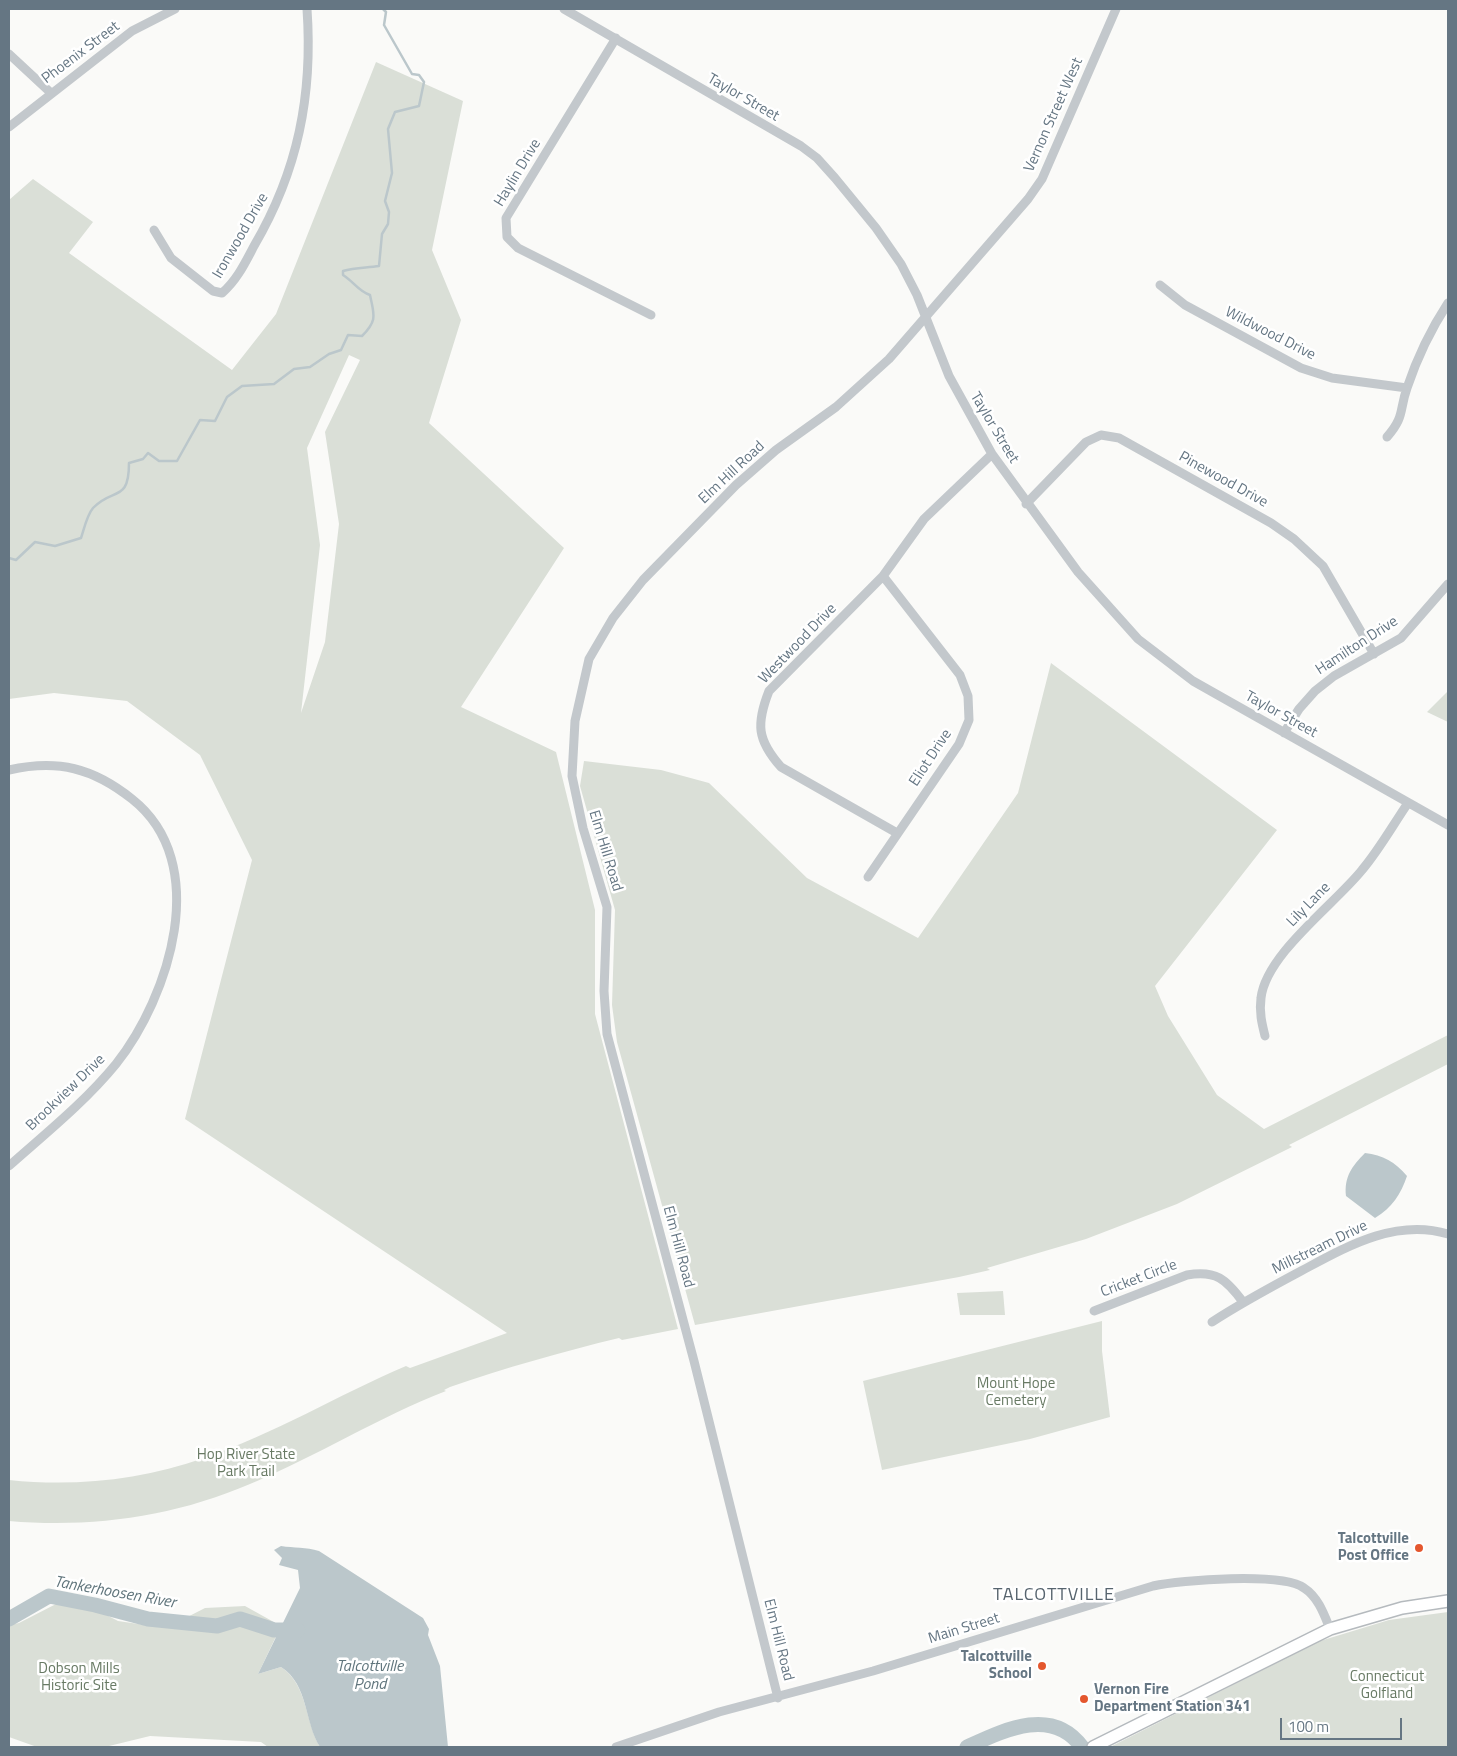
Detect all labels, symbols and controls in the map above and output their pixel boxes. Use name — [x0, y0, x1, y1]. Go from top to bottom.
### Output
street label: Phoenix Street — [39, 18, 123, 88]
street label: Vernon Street West — [1021, 55, 1087, 175]
street label: Taylor Street — [704, 70, 782, 126]
street label: Haylin Drive — [491, 136, 545, 210]
street label: Ironwood Drive — [209, 190, 273, 282]
street label: Wildwood Drive — [1222, 303, 1318, 365]
street label: Taylor Street — [966, 389, 1022, 467]
street label: Elm Hill Road — [695, 438, 769, 508]
street label: Pinewood Drive — [1175, 448, 1271, 512]
street label: Westwood Drive — [755, 600, 841, 688]
street label: Hamilton Drive — [1313, 613, 1401, 679]
street label: Taylor Street — [1242, 688, 1320, 742]
street label: Eliot Drive — [906, 726, 956, 790]
street label: Elm Hill Road — [584, 808, 626, 894]
street label: Lily Lane — [1283, 879, 1335, 931]
street label: Brookview Drive — [23, 1051, 109, 1135]
street label: Elm Hill Road — [658, 1204, 698, 1290]
street label: Millstream Drive — [1269, 1217, 1371, 1279]
street label: Cricket Circle — [1098, 1256, 1180, 1302]
park label: Mount Hope Cemetery — [977, 1375, 1055, 1410]
park label: Hop River State Park Trail — [197, 1446, 295, 1481]
place label: Talcottville Post Office — [1338, 1530, 1409, 1565]
marker: Talcottville Post Office — [1413, 1542, 1425, 1554]
water label: Tankerhoosen River — [53, 1573, 177, 1613]
district label: TALCOTTVILLE — [992, 1585, 1116, 1607]
street label: Elm Hill Road — [759, 1597, 797, 1683]
street label: Main Street — [926, 1610, 1002, 1648]
place label: Talcottville School — [961, 1648, 1032, 1683]
water label: Talcottville Pond — [337, 1657, 403, 1695]
park label: Dobson Mills Historic Site — [38, 1660, 120, 1695]
marker: Talcottville School — [1036, 1660, 1048, 1672]
park label: Connecticut Golfland — [1350, 1668, 1424, 1703]
place label: Vernon Fire Department Station 341 — [1094, 1681, 1251, 1716]
marker: Vernon Fire Department Station 341 — [1078, 1693, 1090, 1705]
scale bar — [1282, 1708, 1404, 1740]
text: 100 m — [1288, 1715, 1329, 1738]

